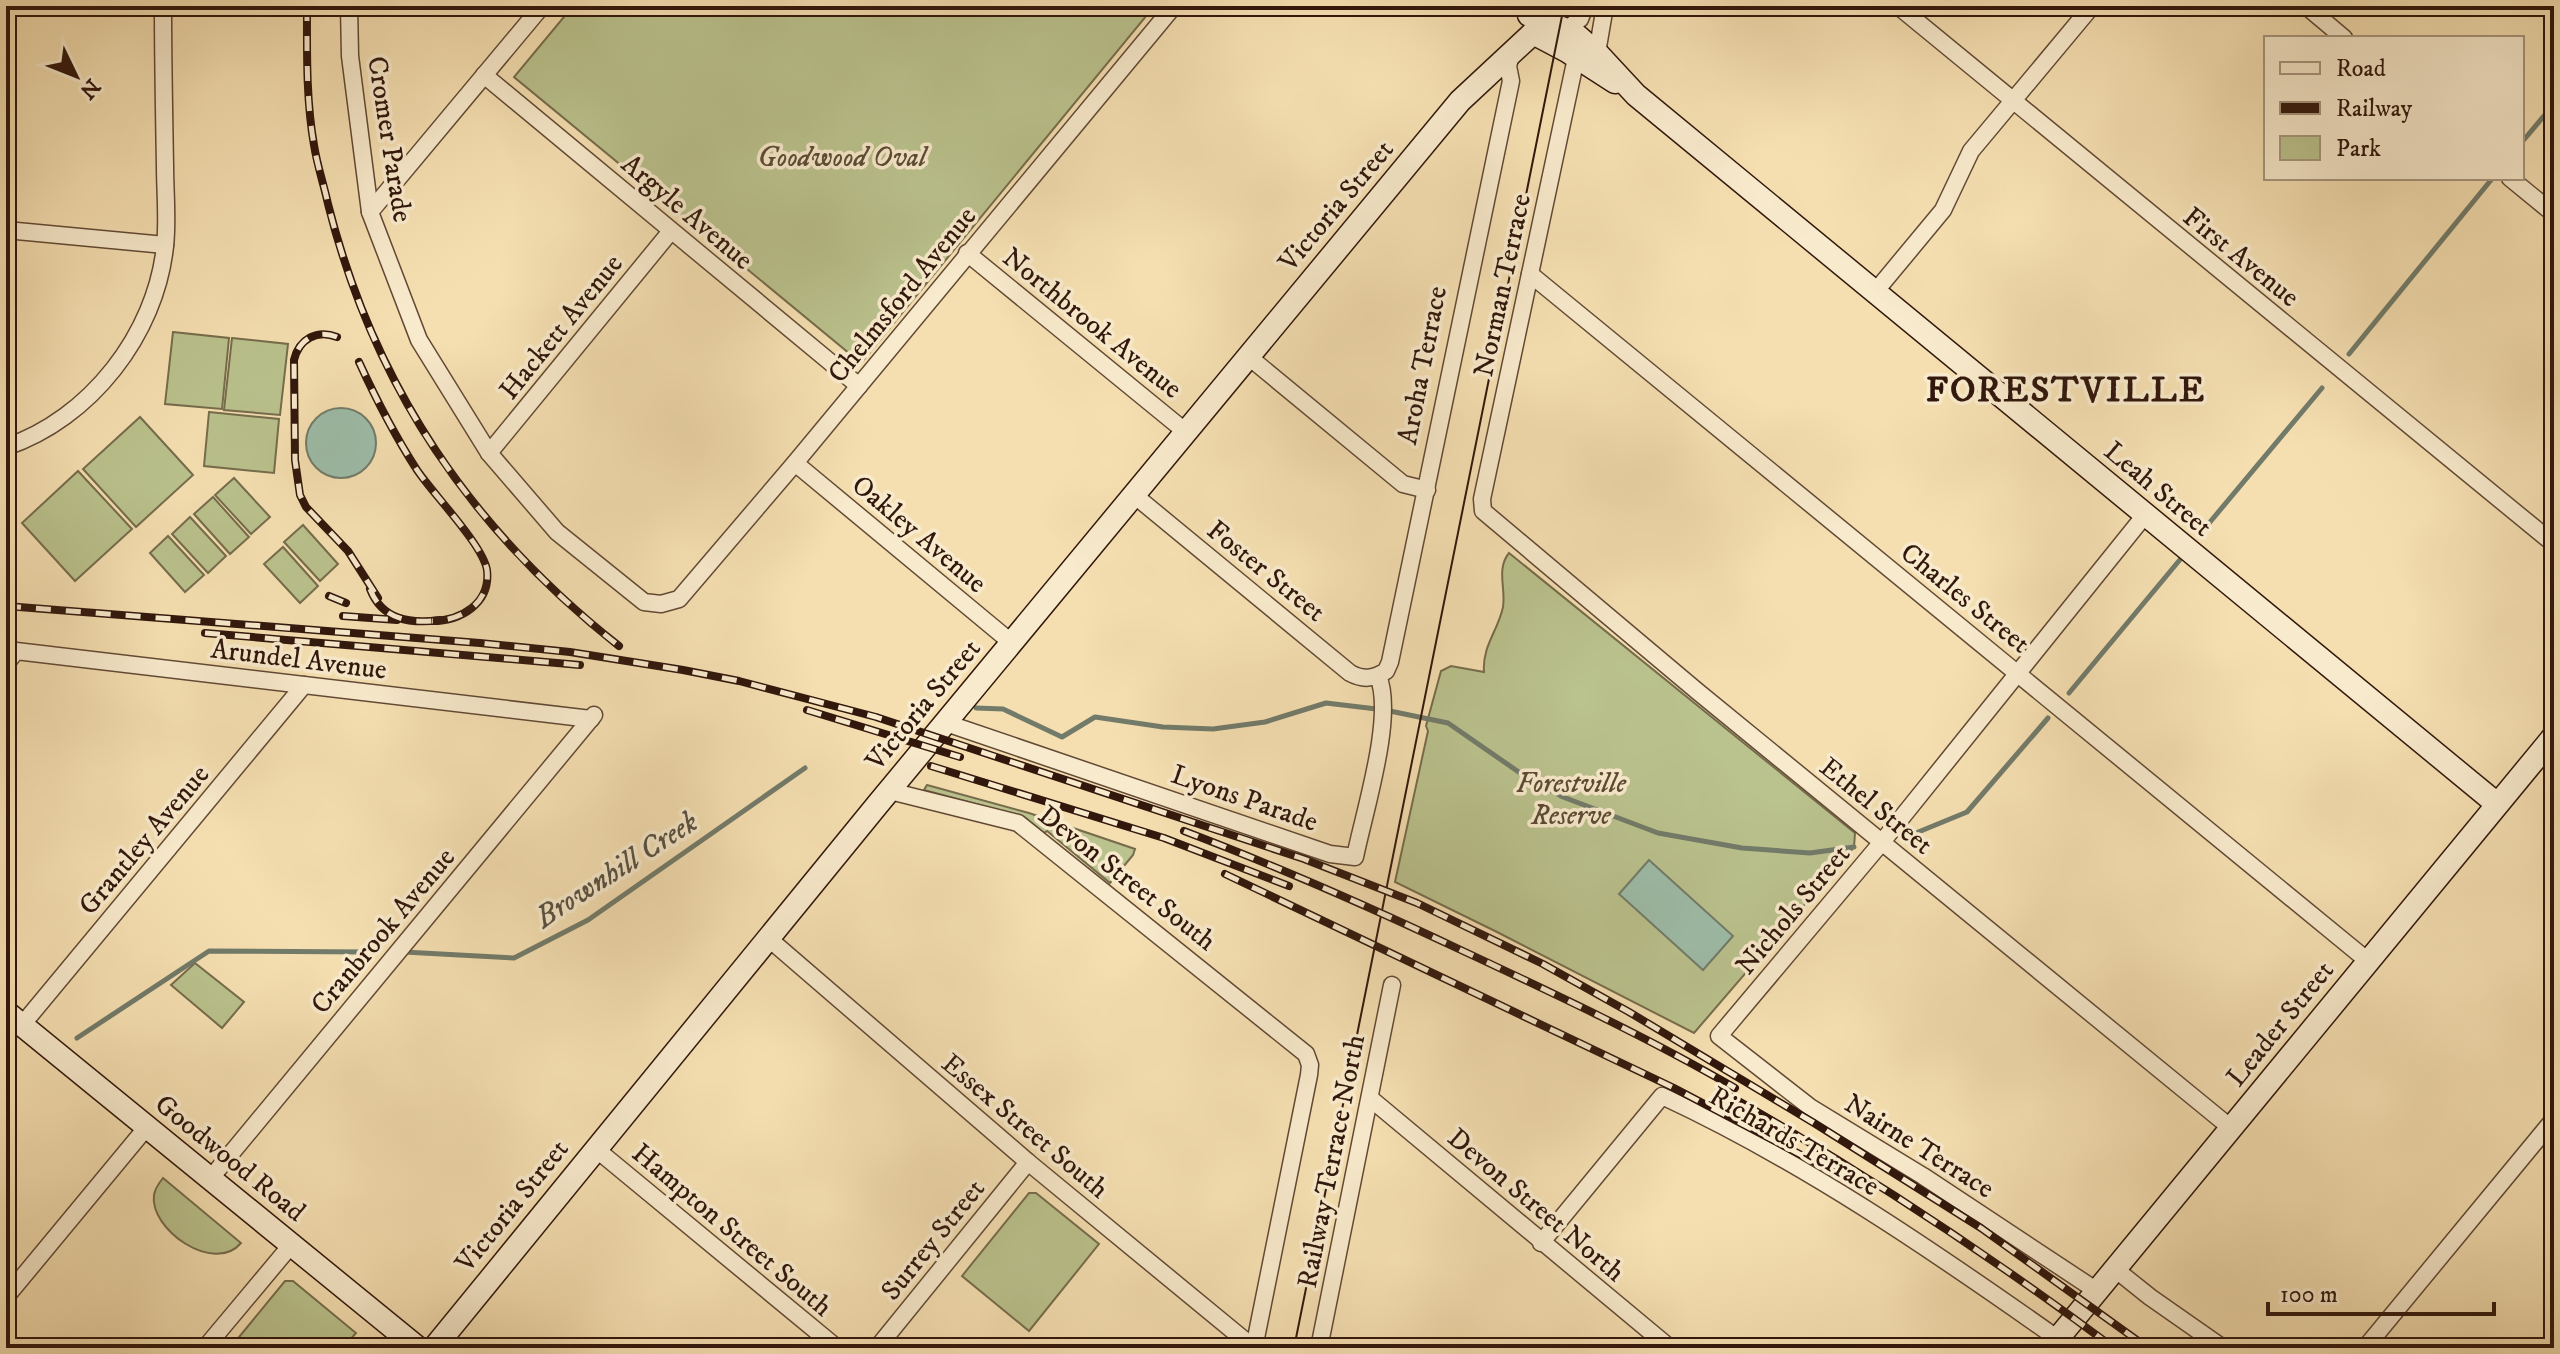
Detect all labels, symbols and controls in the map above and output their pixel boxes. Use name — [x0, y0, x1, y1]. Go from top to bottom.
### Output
north arrow — [36, 36, 116, 116]
legend — [2264, 36, 2524, 180]
street label: Cromer Parade — [359, 54, 420, 225]
text: Road — [2336, 54, 2386, 84]
text: N — [73, 73, 106, 104]
text: Railway — [2336, 94, 2413, 124]
street label: Victoria Street — [1270, 133, 1401, 280]
text: Park — [2336, 134, 2381, 164]
park label: Goodwood Oval — [758, 140, 929, 175]
street label: Argyle Avenue — [614, 147, 760, 278]
street label: Norman Terrace — [1466, 191, 1539, 380]
street label: Chelmsford Avenue — [820, 200, 984, 390]
street label: First Avenue — [2176, 200, 2306, 315]
street label: Northbrook Avenue — [995, 240, 1189, 406]
street label: Hackett Avenue — [492, 247, 631, 407]
street label: Aroha Terrace — [1390, 283, 1455, 447]
district label: FORESTVILLE — [1926, 368, 2206, 413]
street label: Leah Street — [2097, 434, 2219, 545]
street label: Oakley Avenue — [844, 468, 994, 601]
street label: Foster Street — [1200, 513, 1332, 630]
street label: Charles Street — [1893, 535, 2037, 661]
street label: Arundel Avenue — [209, 631, 389, 688]
street label: Victoria Street — [857, 632, 988, 779]
street label: Ethel Street — [1812, 750, 1940, 862]
street label: Lyons Parade — [1167, 757, 1322, 840]
street label: Grantley Avenue — [71, 758, 217, 922]
park label: Forestville Reserve — [1516, 766, 1627, 833]
street label: Devon Street South — [1031, 798, 1223, 959]
water label: Brownhill Creek — [528, 804, 705, 937]
street label: Nichols Street — [1728, 838, 1858, 982]
street label: Cranbrook Avenue — [303, 841, 463, 1021]
street label: Leader Street — [2219, 954, 2342, 1094]
street label: Railway Terrace North — [1290, 1031, 1373, 1291]
street label: Essex Street South — [934, 1046, 1116, 1206]
street label: Richards Terrace — [1703, 1079, 1885, 1204]
street label: Nairne Terrace — [1838, 1086, 2001, 1206]
street label: Goodwood Road — [148, 1087, 312, 1230]
street label: Devon Street North — [1440, 1121, 1632, 1290]
street label: Victoria Street — [447, 1132, 576, 1280]
street label: Hampton Street South — [624, 1136, 840, 1325]
street label: Surrey Street — [874, 1172, 993, 1308]
scale bar — [2268, 1266, 2494, 1316]
text: 100 m — [2280, 1280, 2338, 1310]

